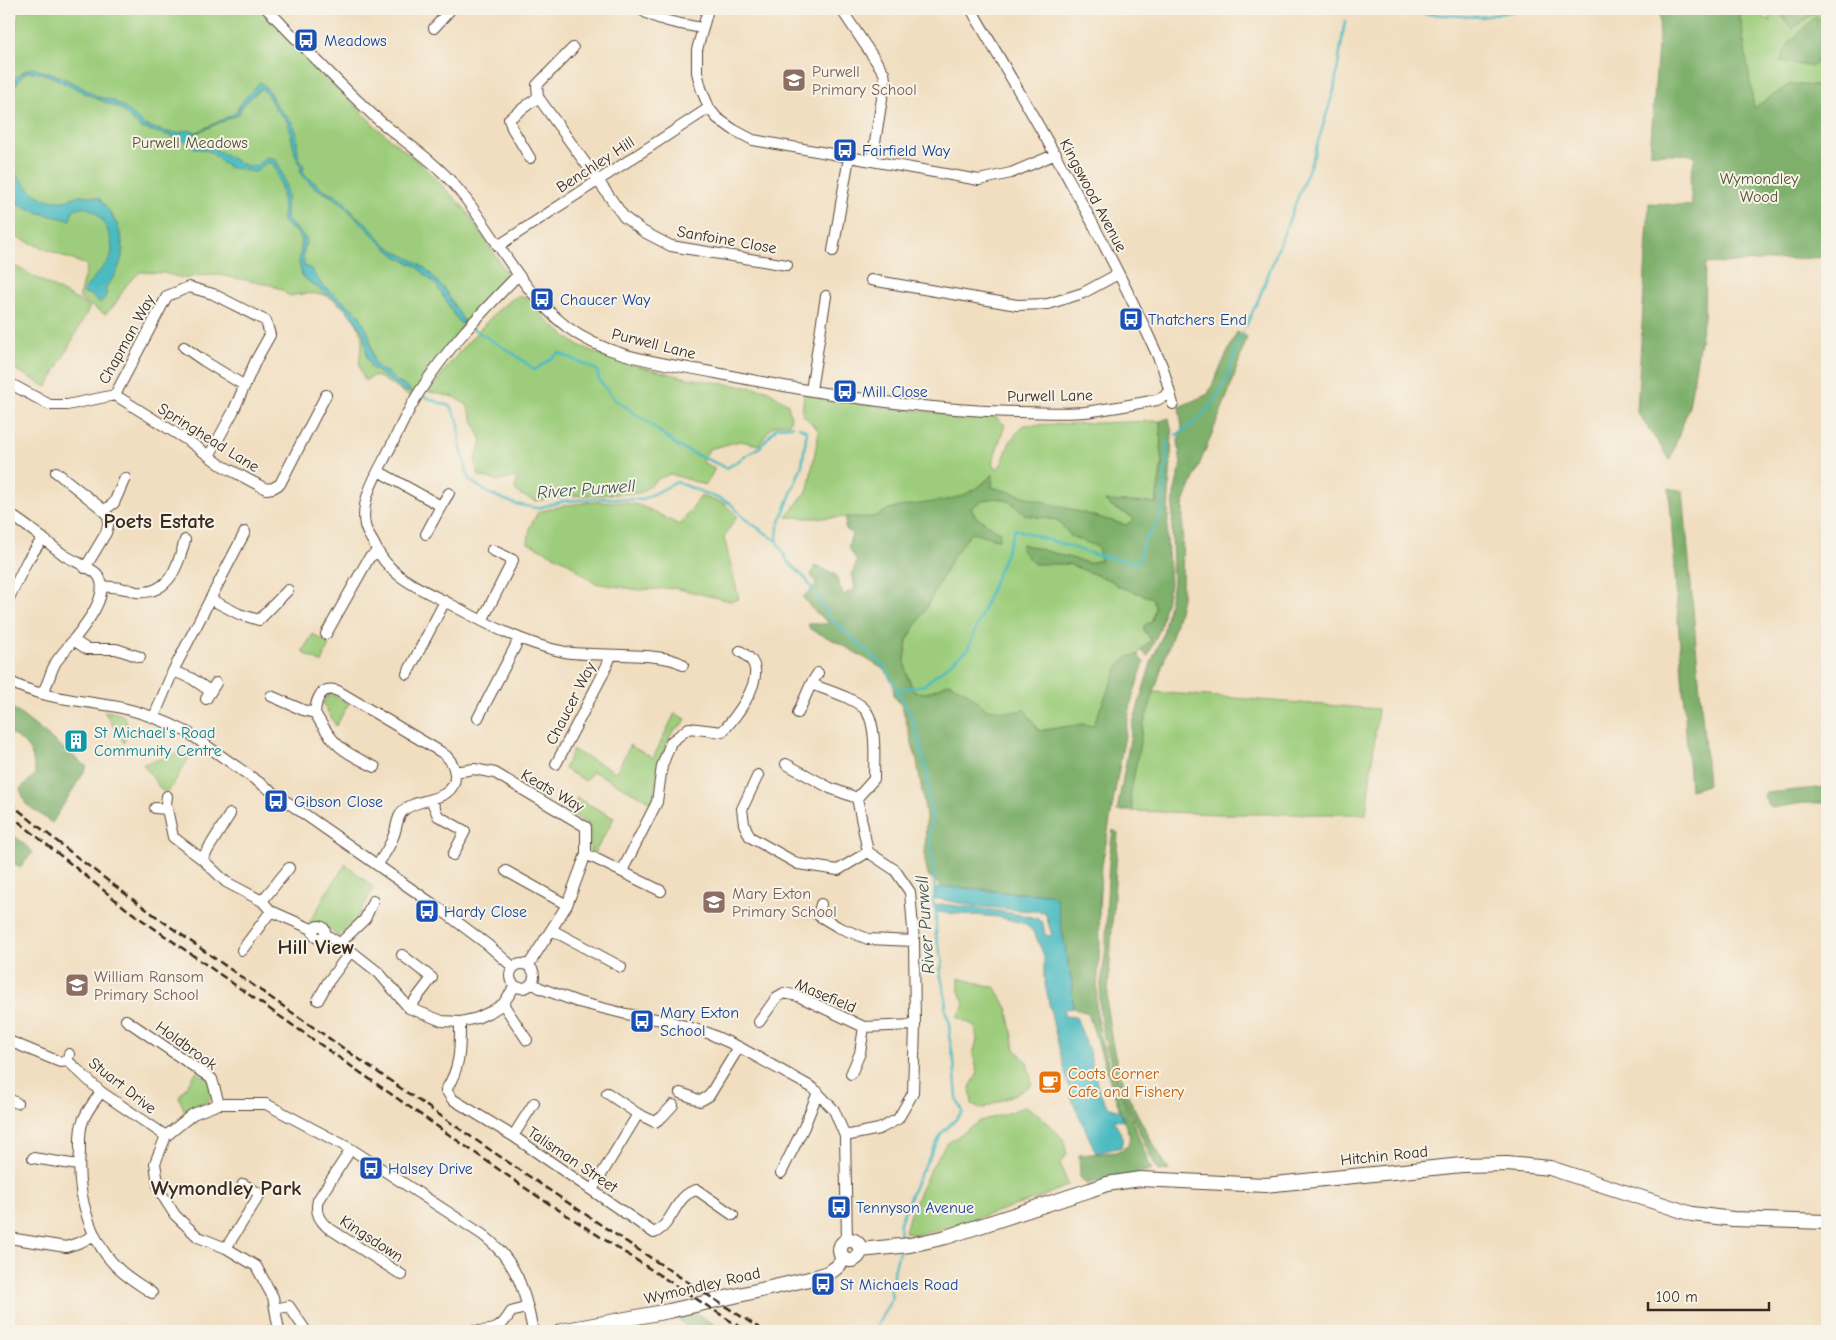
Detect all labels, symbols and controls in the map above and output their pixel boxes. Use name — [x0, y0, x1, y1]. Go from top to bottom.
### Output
bus stop icon: Meadows — [293, 27, 319, 53]
place label: Meadows — [324, 32, 387, 50]
place label: Purwell Primary School — [812, 63, 917, 99]
school or university icon: Purwell Primary School — [781, 67, 807, 93]
street label: Benchley Hill — [553, 133, 638, 197]
park label: Purwell Meadows — [132, 134, 248, 152]
street label: Kingswood Avenue — [1056, 136, 1130, 255]
bus stop icon: Fairfield Way — [832, 137, 858, 163]
place label: Fairfield Way — [862, 142, 951, 160]
park label: Wymondley Wood — [1720, 170, 1799, 206]
street label: Sanfoine Close — [676, 222, 778, 258]
bus stop icon: Chaucer Way — [529, 286, 555, 312]
street label: Chapman Way — [95, 291, 159, 387]
place label: Chaucer Way — [560, 291, 651, 309]
bus stop icon: Thatchers End — [1118, 306, 1144, 332]
place label: Thatchers End — [1148, 311, 1247, 329]
street label: Purwell Lane — [610, 325, 698, 363]
bus stop icon: Mill Close — [832, 378, 858, 404]
place label: Mill Close — [862, 383, 928, 401]
street label: Purwell Lane — [1007, 386, 1093, 406]
street label: Springhead Lane — [154, 399, 262, 476]
water label: River Purwell — [536, 476, 637, 503]
district label: Poets Estate — [103, 509, 215, 533]
street label: Chaucer Way — [542, 658, 600, 748]
place label: St Michael's Road Community Centre — [94, 724, 222, 760]
building icon: St Michael's Road Community Centre — [63, 728, 89, 754]
street label: Keats Way — [518, 766, 588, 817]
bus stop icon: Gibson Close — [263, 788, 289, 814]
place label: Gibson Close — [294, 793, 383, 811]
water label: River Purwell — [912, 874, 939, 975]
place label: Mary Exton Primary School — [732, 885, 837, 921]
school or university icon: Mary Exton Primary School — [701, 889, 727, 915]
bus stop icon: Hardy Close — [414, 898, 440, 924]
place label: Hardy Close — [444, 903, 527, 921]
district label: Hill View — [277, 935, 355, 959]
place label: William Ransom Primary School — [94, 968, 204, 1004]
school or university icon: William Ransom Primary School — [64, 972, 90, 998]
street label: Masefield — [792, 975, 859, 1017]
place label: Mary Exton School — [660, 1004, 739, 1040]
bus stop icon: Mary Exton School — [629, 1008, 655, 1034]
street label: Holdbrook — [152, 1018, 221, 1074]
street label: Stuart Drive — [85, 1054, 160, 1118]
place label: Coots Corner Cafe and Fishery — [1068, 1065, 1185, 1101]
cafe icon: Coots Corner Cafe and Fishery — [1037, 1069, 1063, 1095]
street label: Talisman Street — [524, 1123, 621, 1197]
street label: Hitchin Road — [1339, 1142, 1429, 1170]
bus stop icon: Halsey Drive — [358, 1155, 384, 1181]
place label: Halsey Drive — [388, 1160, 473, 1178]
district label: Wymondley Park — [151, 1176, 302, 1200]
bus stop icon: Tennyson Avenue — [826, 1194, 852, 1220]
place label: Tennyson Avenue — [856, 1199, 974, 1217]
street label: Kingsdown — [336, 1212, 406, 1266]
street label: Wymondley Road — [642, 1264, 762, 1308]
bus stop icon: St Michaels Road — [810, 1271, 836, 1297]
place label: St Michaels Road — [840, 1276, 958, 1294]
scale bar — [1648, 1280, 1770, 1312]
text: 100 m — [1656, 1288, 1698, 1306]

